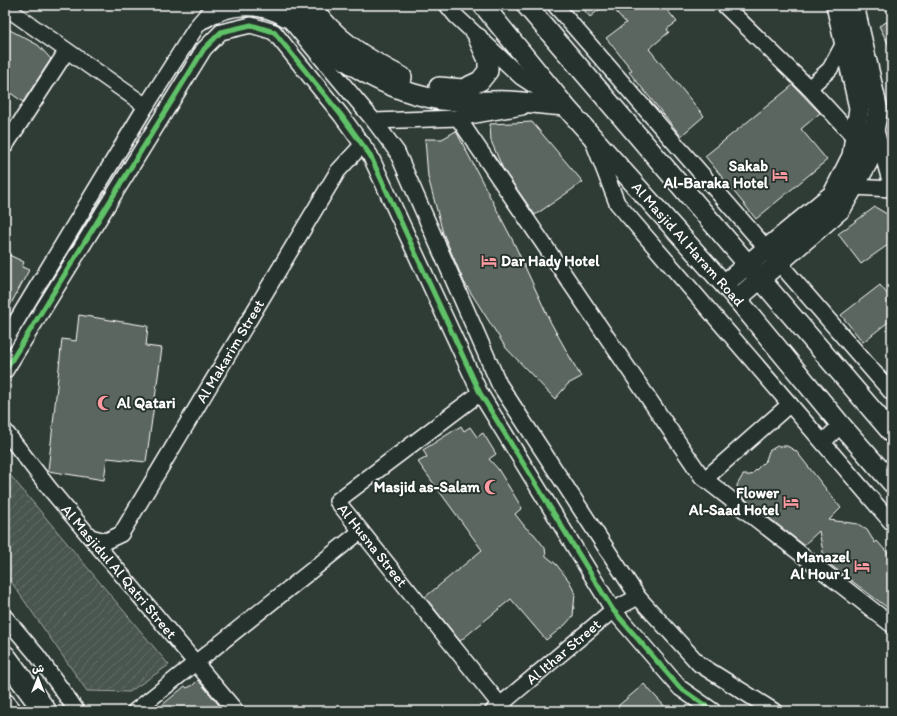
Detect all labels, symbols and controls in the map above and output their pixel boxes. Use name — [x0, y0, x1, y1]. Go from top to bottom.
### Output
place label: Sakab Al-Baraka Hotel — [663, 157, 769, 192]
hotel icon: Sakab Al-Baraka Hotel — [771, 166, 789, 184]
street label: Al Masjid Al Haram Road — [628, 178, 748, 310]
hotel icon: Dar Hady Hotel — [480, 252, 498, 270]
place label: Dar Hady Hotel — [501, 252, 600, 271]
street label: Al Makarim Street — [192, 296, 268, 406]
mosque icon: Al Qatari — [96, 394, 114, 412]
place label: Al Qatari — [116, 394, 176, 412]
place label: Masjid as-Salam — [374, 478, 480, 497]
mosque icon: Masjid as-Salam — [483, 478, 501, 496]
place label: Flower Al-Saad Hotel — [688, 484, 780, 519]
hotel icon: Flower Al-Saad Hotel — [782, 493, 800, 511]
street label: Al Husna Street — [334, 500, 411, 591]
street label: Al Masjidul Al Qatri Street — [58, 501, 181, 643]
place label: Manazel Al Hour 1 — [790, 548, 851, 583]
hotel icon: Manazel Al Hour 1 — [853, 557, 871, 575]
street label: Al Ithar Street — [522, 615, 605, 688]
north arrow — [18, 658, 58, 698]
text: ش — [32, 662, 44, 675]

